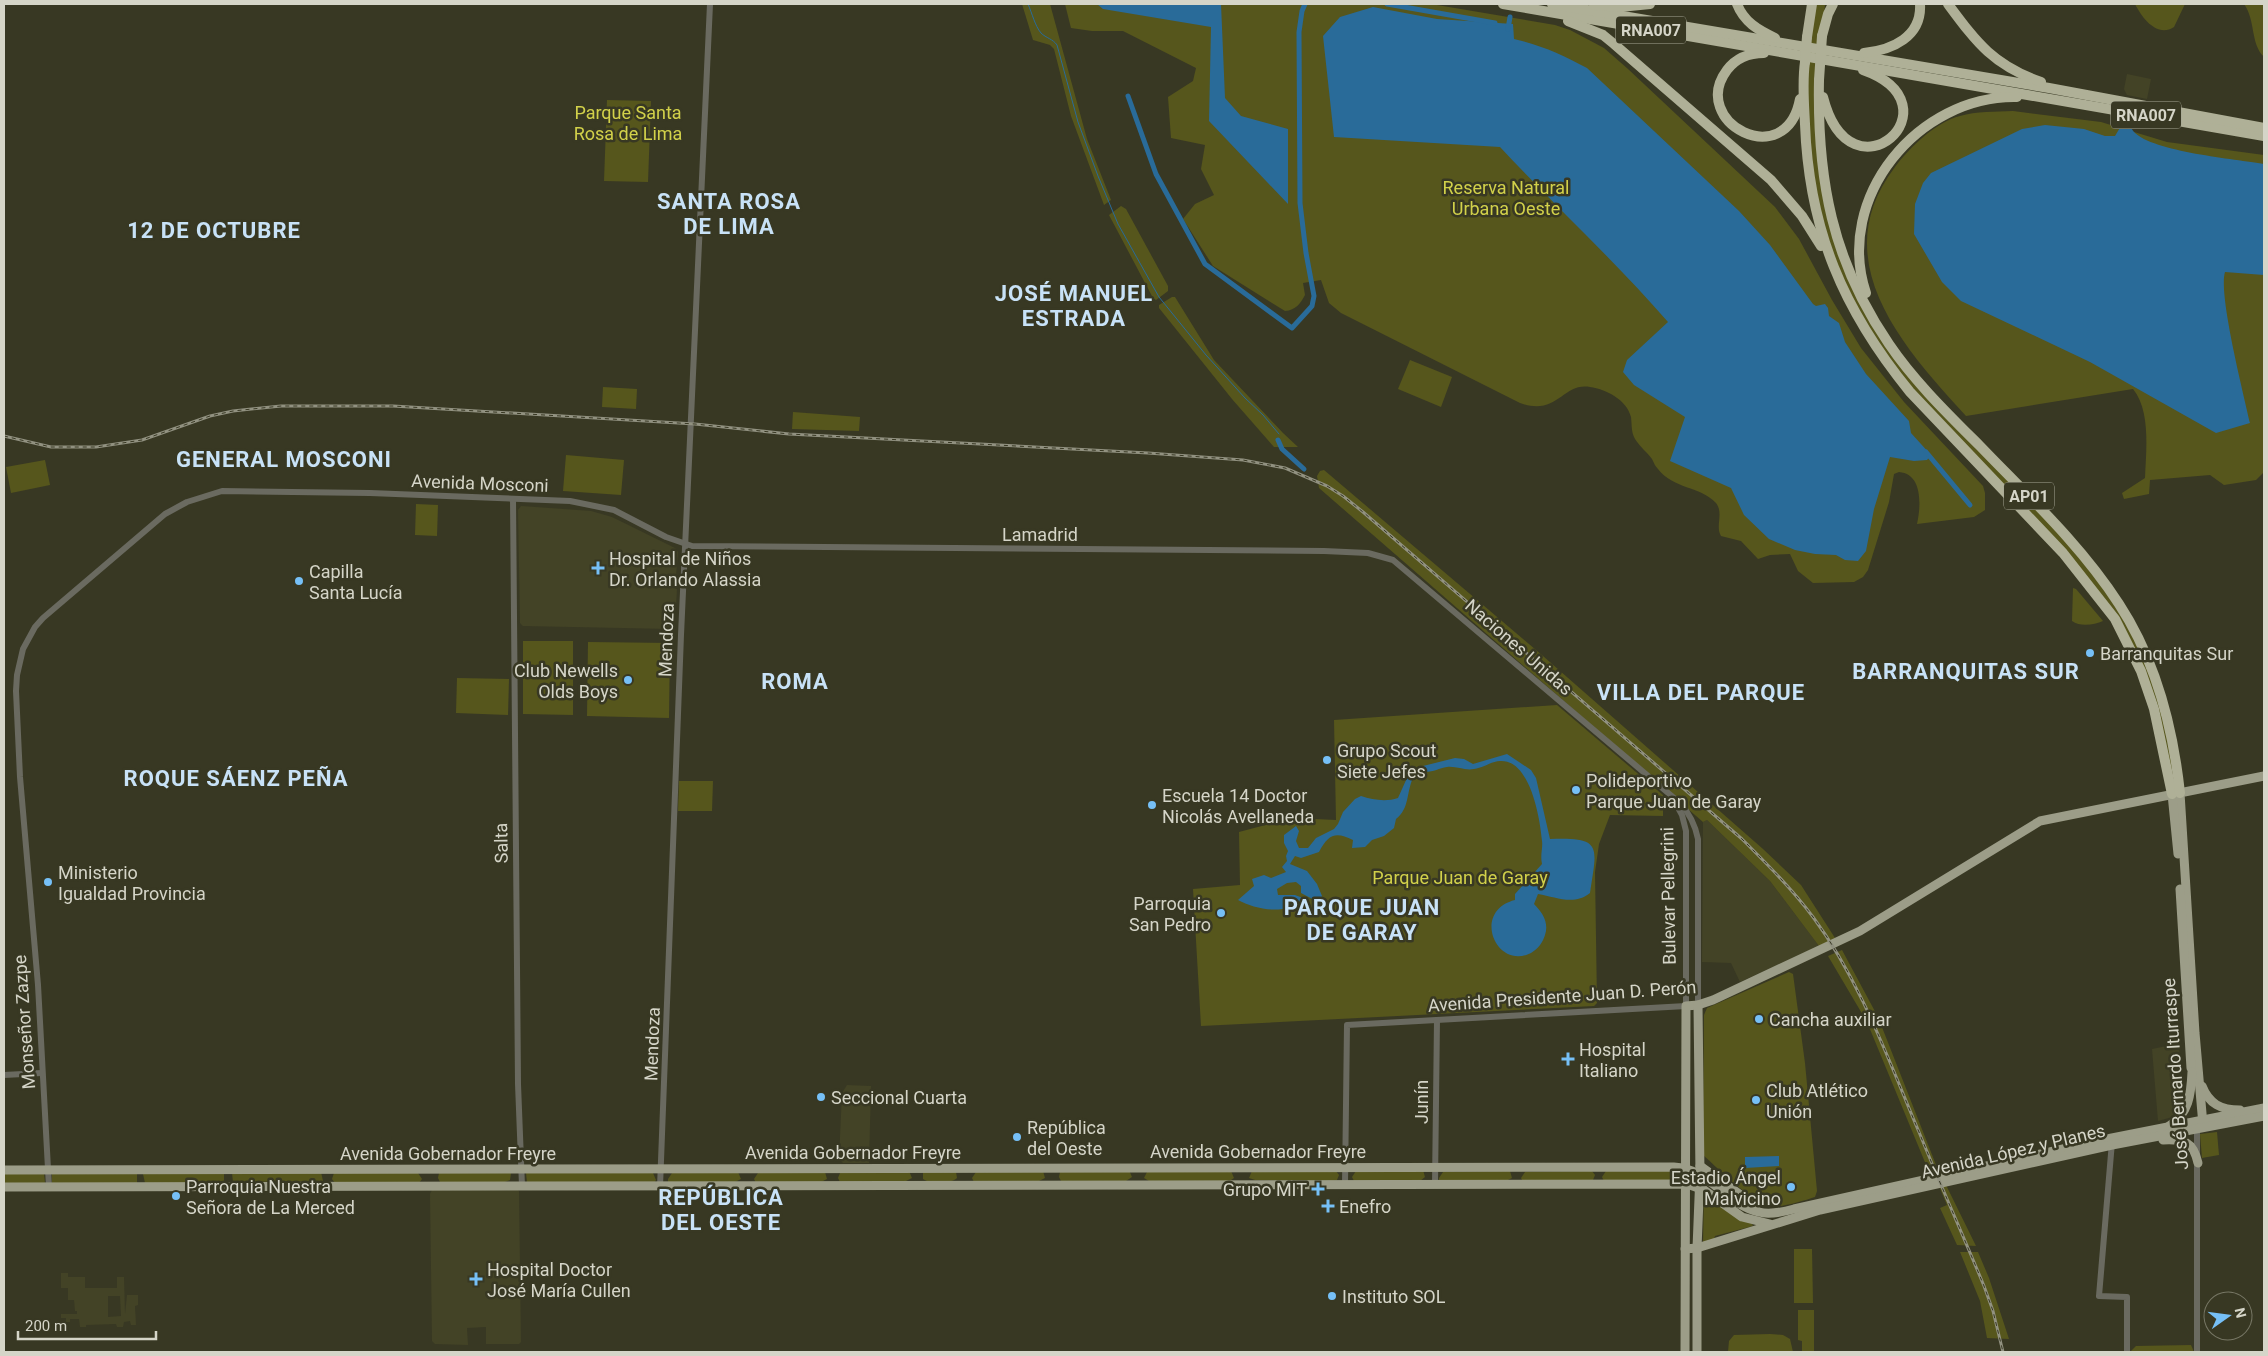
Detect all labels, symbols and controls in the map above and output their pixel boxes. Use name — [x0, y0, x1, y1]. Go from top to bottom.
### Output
road number: RNA007 — [1616, 16, 1686, 44]
park label: Parque Santa Rosa de Lima — [574, 102, 682, 144]
road number: RNA007 — [2111, 102, 2181, 128]
park label: Reserva Natural Urbana Oeste — [1443, 177, 1569, 219]
district label: SANTA ROSA DE LIMA — [657, 189, 801, 239]
district label: 12 DE OCTUBRE — [127, 218, 301, 243]
district label: JOSÉ MANUEL ESTRADA — [995, 281, 1153, 331]
district label: GENERAL MOSCONI — [176, 447, 392, 472]
street label: Avenida Mosconi — [411, 470, 549, 496]
road number: AP01 — [2004, 482, 2054, 510]
street label: Lamadrid — [1002, 524, 1078, 545]
place label: Hospital de Niños Dr. Orlando Alassia — [609, 548, 761, 590]
place label: Capilla Santa Lucía — [309, 561, 402, 603]
marker: Hospital de Niños Dr. Orlando Alassia — [591, 561, 605, 575]
marker: Capilla Santa Lucía — [293, 575, 305, 587]
street label: Naciones Unidas — [1461, 595, 1577, 699]
street label: Mendoza — [654, 603, 678, 677]
place label: Barranquitas Sur — [2100, 643, 2233, 664]
marker: Barranquitas Sur — [2084, 647, 2096, 659]
district label: BARRANQUITAS SUR — [1852, 659, 2080, 684]
place label: Club Newells Olds Boys — [514, 660, 618, 702]
district label: ROMA — [761, 669, 829, 694]
marker: Club Newells Olds Boys — [622, 674, 634, 686]
district label: VILLA DEL PARQUE — [1597, 680, 1805, 705]
place label: Grupo Scout Siete Jefes — [1337, 740, 1436, 782]
marker: Grupo Scout Siete Jefes — [1321, 754, 1333, 766]
district label: ROQUE SÁENZ PEÑA — [124, 766, 348, 791]
place label: Polideportivo Parque Juan de Garay — [1586, 770, 1762, 812]
marker: Polideportivo Parque Juan de Garay — [1570, 784, 1582, 796]
place label: Escuela 14 Doctor Nicolás Avellaneda — [1162, 785, 1314, 827]
marker: Escuela 14 Doctor Nicolás Avellaneda — [1146, 799, 1158, 811]
street label: Salta — [490, 823, 512, 863]
street label: Bulevar Pellegrini — [1656, 827, 1680, 965]
place label: Ministerio Igualdad Provincia — [58, 862, 206, 904]
park label: Parque Juan de Garay — [1372, 867, 1548, 888]
marker: Ministerio Igualdad Provincia — [42, 876, 54, 888]
place label: Parroquia San Pedro — [1129, 893, 1211, 935]
district label: PARQUE JUAN DE GARAY — [1284, 895, 1440, 945]
marker: Parroquia San Pedro — [1215, 907, 1227, 919]
street label: Monseñor Zazpe — [9, 954, 39, 1090]
street label: Avenida Presidente Juan D. Perón — [1427, 976, 1697, 1016]
street label: José Bernardo Iturraspe — [2158, 977, 2192, 1171]
street label: Mendoza — [640, 1007, 664, 1081]
place label: Cancha auxiliar — [1769, 1009, 1892, 1030]
marker: Cancha auxiliar — [1753, 1013, 1765, 1025]
place label: Hospital Italiano — [1579, 1039, 1646, 1081]
marker: Hospital Italiano — [1561, 1052, 1575, 1066]
street label: Junín — [1411, 1080, 1432, 1124]
place label: Club Atlético Unión — [1766, 1080, 1868, 1122]
place label: Seccional Cuarta — [831, 1087, 967, 1108]
marker: Seccional Cuarta — [815, 1091, 827, 1103]
marker: Club Atlético Unión — [1750, 1094, 1762, 1106]
place label: República del Oeste — [1027, 1117, 1106, 1159]
street label: Avenida López y Planes — [1919, 1120, 2107, 1182]
marker: República del Oeste — [1011, 1131, 1023, 1143]
street label: Avenida Gobernador Freyre — [1150, 1141, 1366, 1162]
street label: Avenida Gobernador Freyre — [745, 1142, 961, 1163]
street label: Avenida Gobernador Freyre — [340, 1143, 556, 1164]
place label: Estadio Ángel Malvicino — [1671, 1167, 1781, 1209]
place label: Parroquia Nuestra Señora de La Merced — [186, 1176, 355, 1218]
place label: Grupo MIT — [1223, 1179, 1307, 1200]
marker: Estadio Ángel Malvicino — [1785, 1181, 1797, 1193]
marker: Grupo MIT — [1311, 1182, 1325, 1196]
district label: REPÚBLICA DEL OESTE — [658, 1184, 784, 1235]
marker: Parroquia Nuestra Señora de La Merced — [170, 1190, 182, 1202]
place label: Enefro — [1339, 1196, 1391, 1217]
marker: Enefro — [1321, 1199, 1335, 1213]
place label: Hospital Doctor José María Cullen — [487, 1259, 631, 1301]
marker: Hospital Doctor José María Cullen — [469, 1272, 483, 1286]
place label: Instituto SOL — [1342, 1286, 1446, 1307]
marker: Instituto SOL — [1326, 1290, 1338, 1302]
north arrow — [2203, 1291, 2253, 1341]
text: N — [2232, 1306, 2250, 1320]
scale bar — [18, 1308, 155, 1340]
text: 200 m — [25, 1317, 67, 1335]

